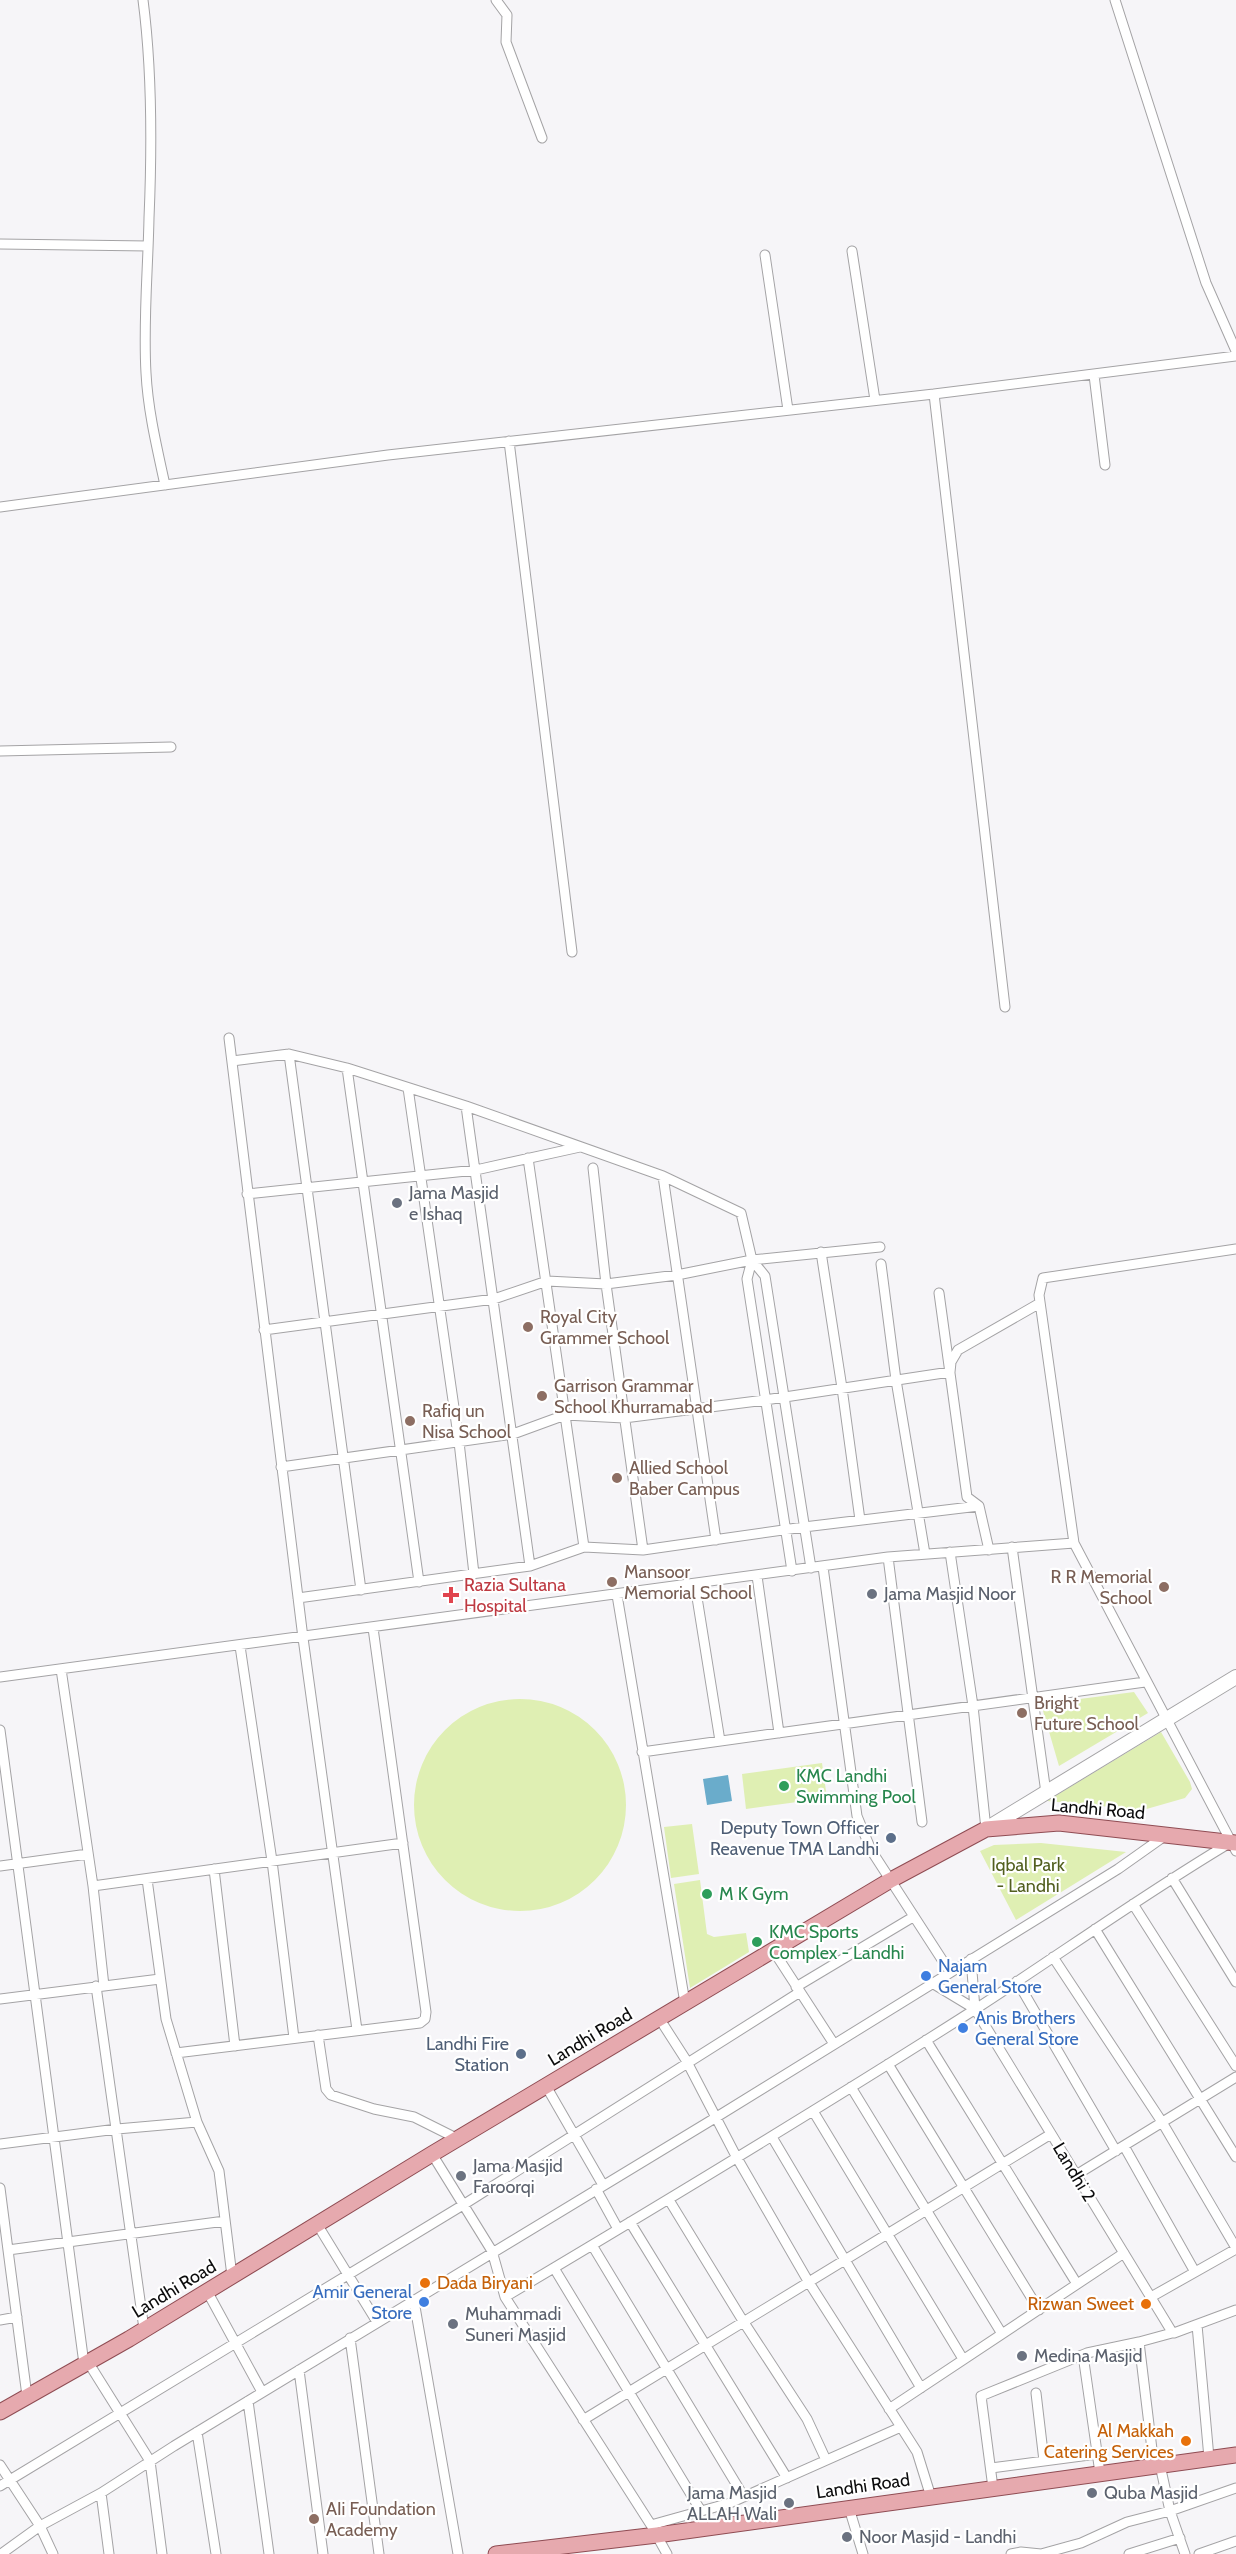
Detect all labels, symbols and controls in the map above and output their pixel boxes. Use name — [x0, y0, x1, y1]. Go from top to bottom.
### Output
place label: Jama Masjid e Ishaq — [408, 1182, 499, 1225]
marker: Jama Masjid e Ishaq — [390, 1196, 404, 1210]
place label: Royal City Grammer School — [540, 1306, 670, 1349]
marker: Royal City Grammer School — [521, 1320, 535, 1334]
place label: Garrison Grammar School Khurramabad — [554, 1375, 713, 1418]
marker: Garrison Grammar School Khurramabad — [535, 1389, 549, 1403]
place label: Rafiq un Nisa School — [422, 1400, 512, 1443]
marker: Rafiq un Nisa School — [403, 1414, 417, 1428]
place label: Allied School Baber Campus — [629, 1457, 740, 1500]
marker: Allied School Baber Campus — [610, 1471, 624, 1485]
place label: Mansoor Memorial School — [624, 1561, 753, 1604]
place label: R R Memorial School — [1050, 1566, 1153, 1609]
place label: Razia Sultana Hospital — [464, 1574, 566, 1617]
marker: Mansoor Memorial School — [605, 1575, 619, 1589]
marker: R R Memorial School — [1157, 1580, 1171, 1594]
place label: Jama Masjid Noor — [883, 1583, 1016, 1605]
marker: Razia Sultana Hospital — [442, 1586, 460, 1604]
marker: Jama Masjid Noor — [865, 1587, 879, 1601]
place label: Bright Future School — [1034, 1692, 1140, 1735]
marker: Bright Future School — [1015, 1706, 1029, 1720]
place label: KMC Landhi Swimming Pool — [796, 1765, 916, 1808]
marker: KMC Landhi Swimming Pool — [777, 1779, 791, 1793]
street label: Landhi Road — [1050, 1794, 1146, 1824]
place label: Deputy Town Officer Reavenue TMA Landhi — [710, 1817, 879, 1860]
marker: Deputy Town Officer Reavenue TMA Landhi — [884, 1831, 898, 1845]
park label: Iqbal Park - Landhi — [991, 1854, 1066, 1897]
place label: M K Gym — [719, 1883, 789, 1905]
marker: M K Gym — [700, 1887, 714, 1901]
place label: KMC Sports Complex - Landhi — [769, 1921, 904, 1964]
marker: KMC Sports Complex - Landhi — [750, 1935, 764, 1949]
place label: Najam General Store — [938, 1955, 1042, 1998]
marker: Najam General Store — [919, 1969, 933, 1983]
street label: Landhi Road — [544, 2003, 636, 2071]
place label: Anis Brothers General Store — [975, 2007, 1079, 2050]
marker: Anis Brothers General Store — [956, 2021, 970, 2035]
place label: Landhi Fire Station — [426, 2033, 509, 2076]
marker: Landhi Fire Station — [514, 2047, 528, 2061]
street label: Landhi 2 — [1048, 2139, 1100, 2205]
place label: Jama Masjid Faroorqi — [472, 2155, 563, 2198]
marker: Jama Masjid Faroorqi — [454, 2169, 468, 2183]
street label: Landhi Road — [128, 2255, 220, 2323]
place label: Dada Biryani — [437, 2272, 533, 2294]
marker: Dada Biryani — [418, 2276, 432, 2290]
place label: Amir General Store — [313, 2281, 413, 2324]
place label: Rizwan Sweet — [1027, 2293, 1134, 2315]
marker: Amir General Store — [417, 2295, 431, 2309]
marker: Rizwan Sweet — [1139, 2297, 1153, 2311]
place label: Muhammadi Suneri Masjid — [465, 2303, 566, 2346]
marker: Muhammadi Suneri Masjid — [446, 2317, 460, 2331]
place label: Medina Masjid — [1034, 2345, 1142, 2367]
marker: Medina Masjid — [1015, 2349, 1029, 2363]
place label: Al Makkah Catering Services — [1044, 2420, 1174, 2463]
marker: Al Makkah Catering Services — [1179, 2434, 1193, 2448]
street label: Landhi Road — [815, 2469, 911, 2503]
place label: Jama Masjid ALLAH Wali — [686, 2482, 777, 2525]
place label: Quba Masjid — [1104, 2482, 1198, 2504]
marker: Quba Masjid — [1085, 2486, 1099, 2500]
marker: Jama Masjid ALLAH Wali — [782, 2496, 796, 2510]
place label: AIi Foundation Academy — [326, 2498, 436, 2541]
marker: AIi Foundation Academy — [307, 2512, 321, 2526]
place label: Noor Masjid - Landhi — [859, 2526, 1016, 2548]
marker: Noor Masjid - Landhi — [840, 2530, 854, 2544]

